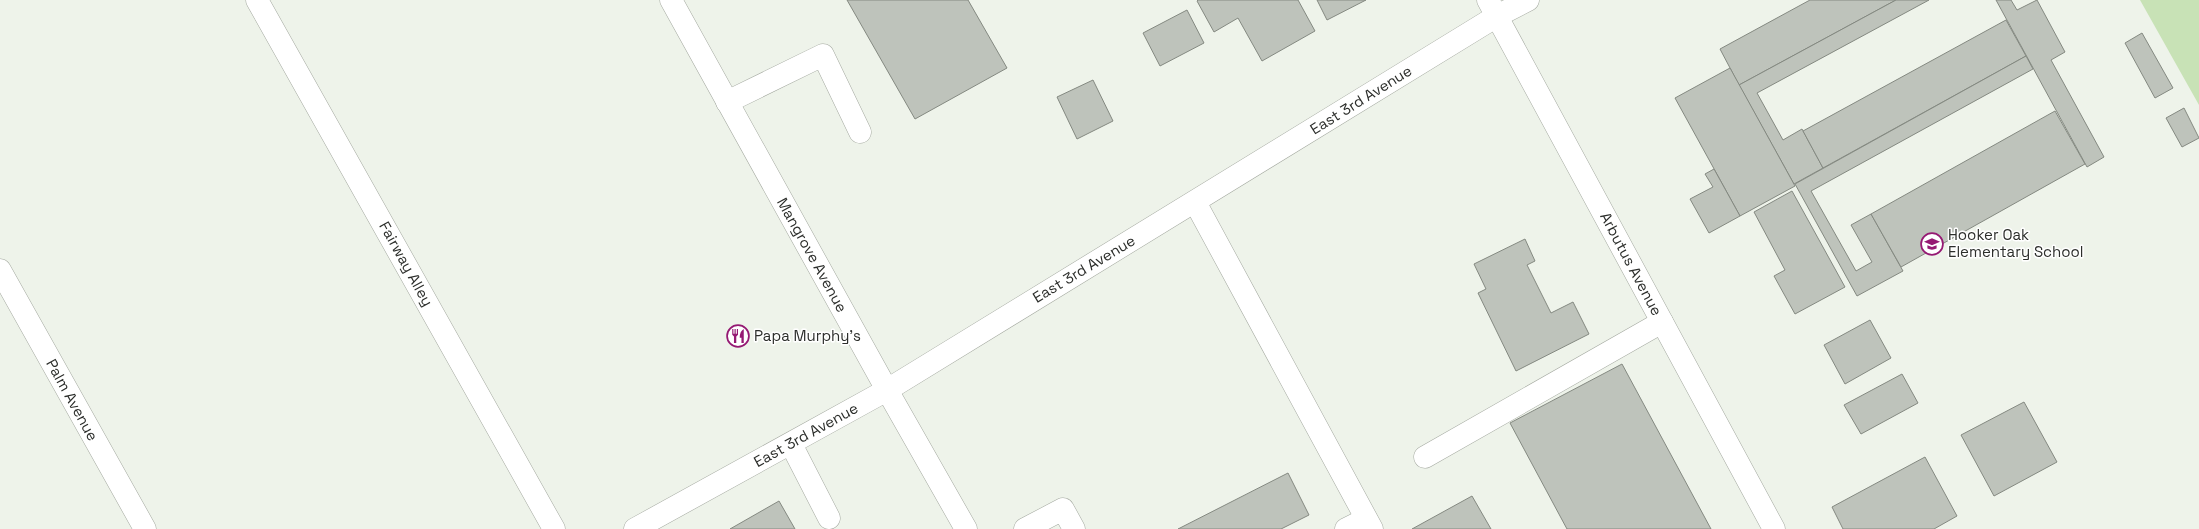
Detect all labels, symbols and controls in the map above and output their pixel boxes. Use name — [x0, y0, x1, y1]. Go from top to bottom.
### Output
street label: East 3rd Avenue — [1306, 61, 1415, 138]
street label: Mangrove Avenue — [773, 194, 852, 315]
street label: Arbutus Avenue — [1596, 209, 1667, 319]
street label: Fairway Alley — [375, 218, 438, 309]
place label: Hooker Oak Elementary School — [1948, 225, 2084, 261]
street label: East 3rd Avenue — [1029, 230, 1139, 307]
school or university icon: Hooker Oak Elementary School — [1919, 231, 1945, 257]
restaurant icon: Papa Murphy's — [725, 323, 751, 349]
place label: Papa Murphy's — [754, 326, 861, 345]
street label: Palm Avenue — [42, 355, 103, 444]
street label: East 3rd Avenue — [750, 398, 861, 471]

